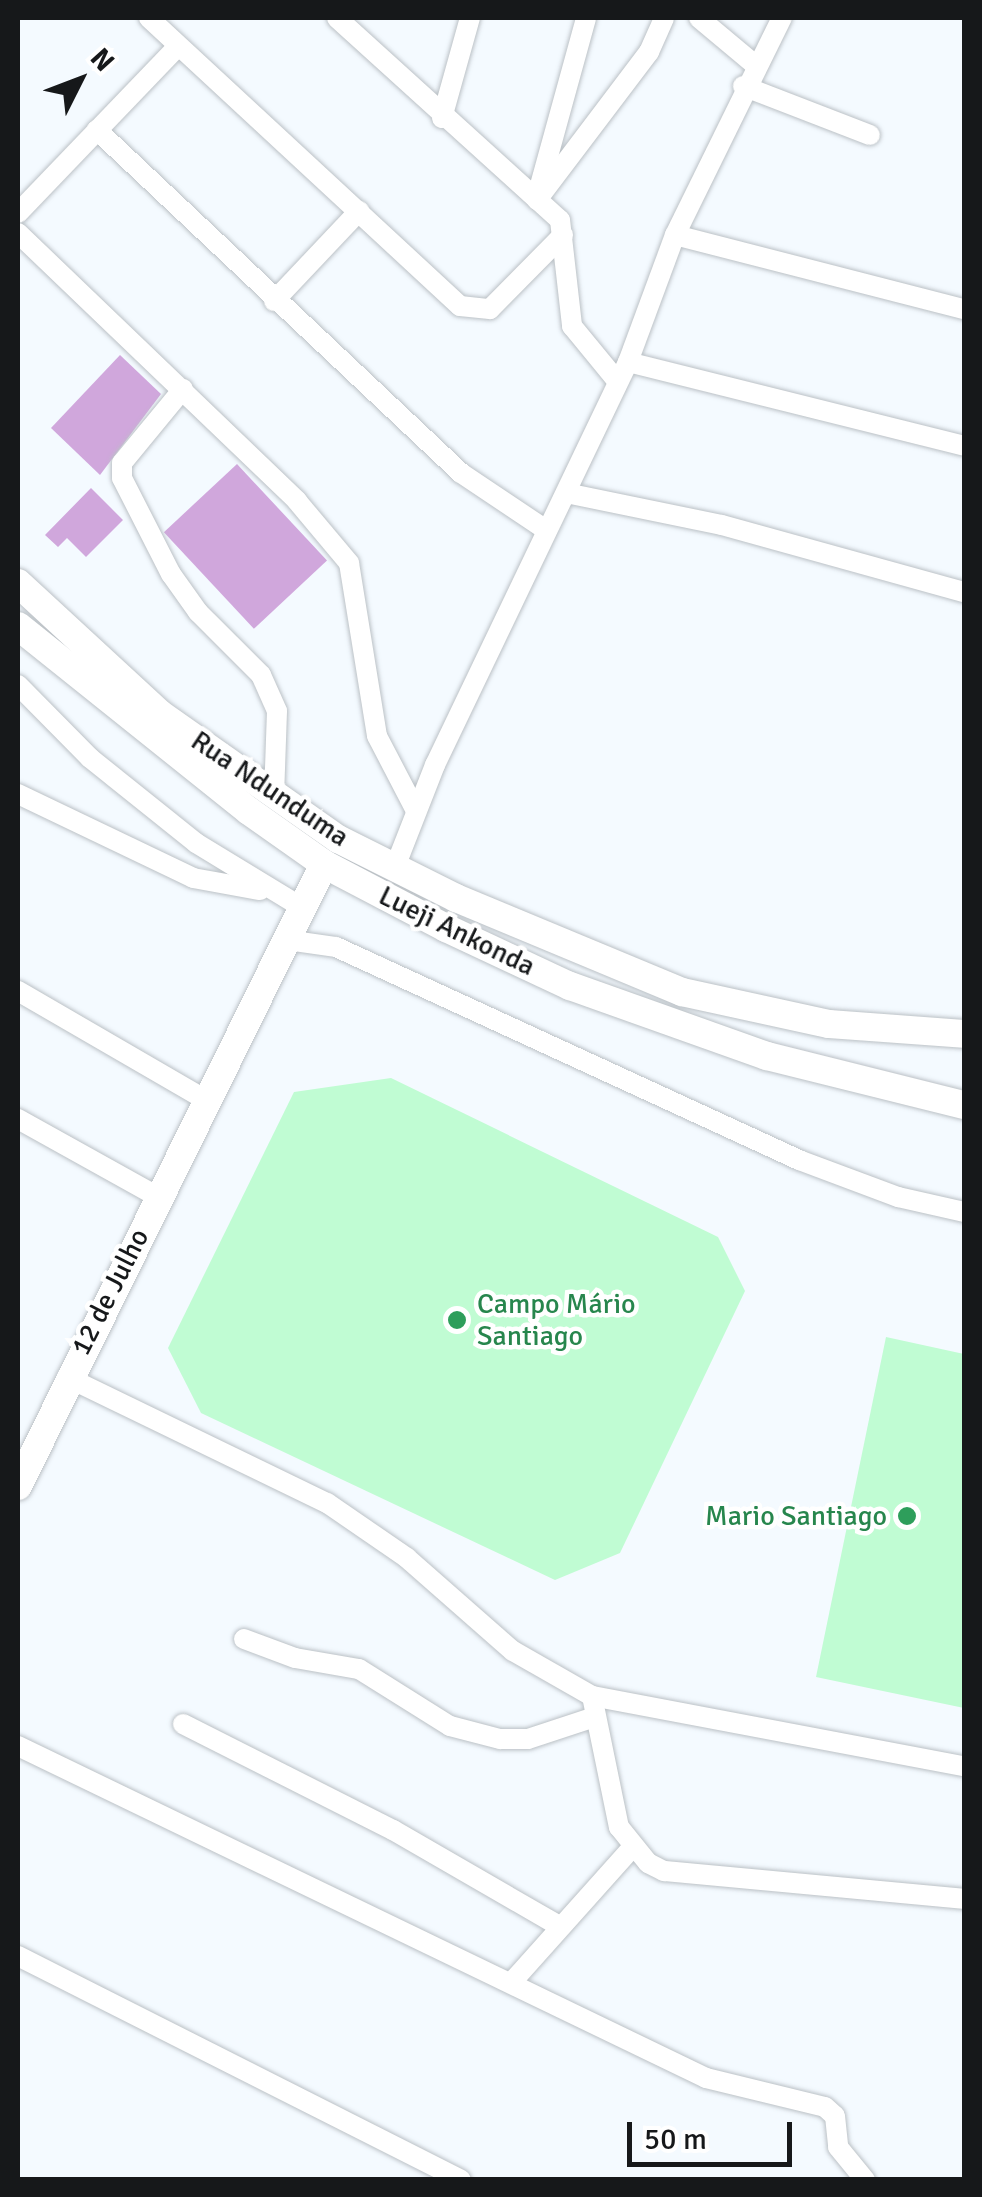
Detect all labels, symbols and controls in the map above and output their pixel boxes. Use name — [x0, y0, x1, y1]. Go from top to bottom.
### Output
north arrow — [30, 30, 130, 130]
text: N — [83, 41, 121, 79]
street label: Rua Ndunduma — [185, 724, 355, 854]
street label: Lueji Ankonda — [373, 879, 541, 983]
street label: 12 de Julho — [64, 1223, 156, 1361]
place label: Campo Mário Santiago — [477, 1287, 636, 1353]
marker: Campo Mário Santiago — [446, 1309, 468, 1331]
place label: Mario Santiago — [705, 1499, 887, 1533]
marker: Mario Santiago — [896, 1505, 918, 1527]
scale bar — [632, 2102, 797, 2164]
text: 50 m — [644, 2121, 707, 2158]

